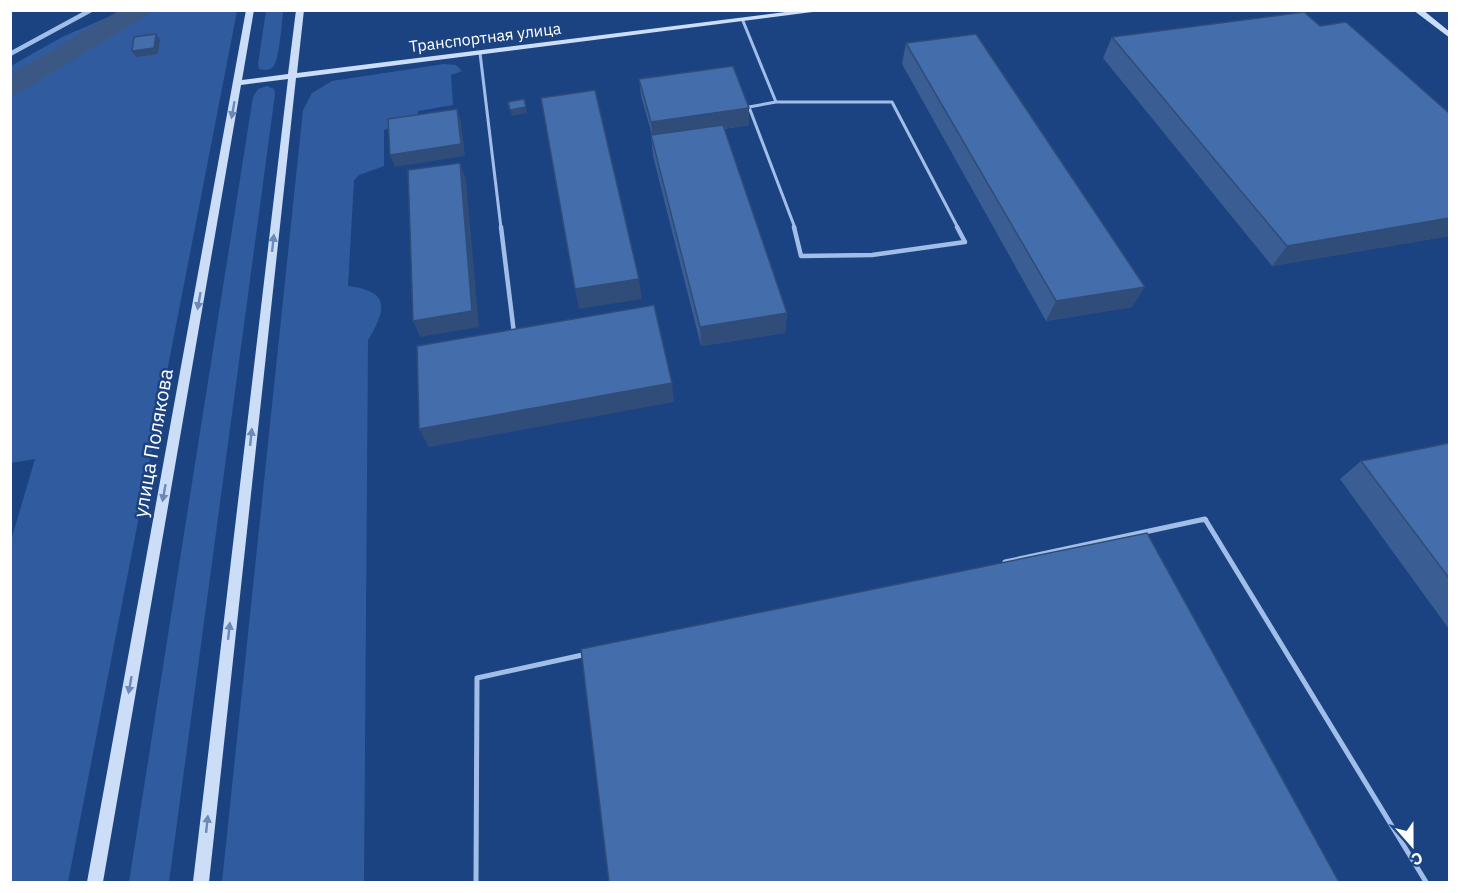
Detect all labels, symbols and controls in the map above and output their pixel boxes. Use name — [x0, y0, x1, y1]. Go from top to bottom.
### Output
street label: Транспортная улица — [408, 18, 563, 56]
one-way arrow — [228, 100, 237, 119]
one-way arrow — [269, 234, 278, 253]
one-way arrow — [194, 292, 203, 311]
street label: улица Полякова — [126, 366, 179, 519]
one-way arrow — [247, 427, 256, 446]
one-way arrow — [159, 484, 168, 503]
one-way arrow — [225, 621, 234, 640]
one-way arrow — [125, 676, 134, 695]
one-way arrow — [202, 815, 212, 834]
north arrow — [1382, 815, 1442, 875]
text: С — [1409, 848, 1426, 870]

